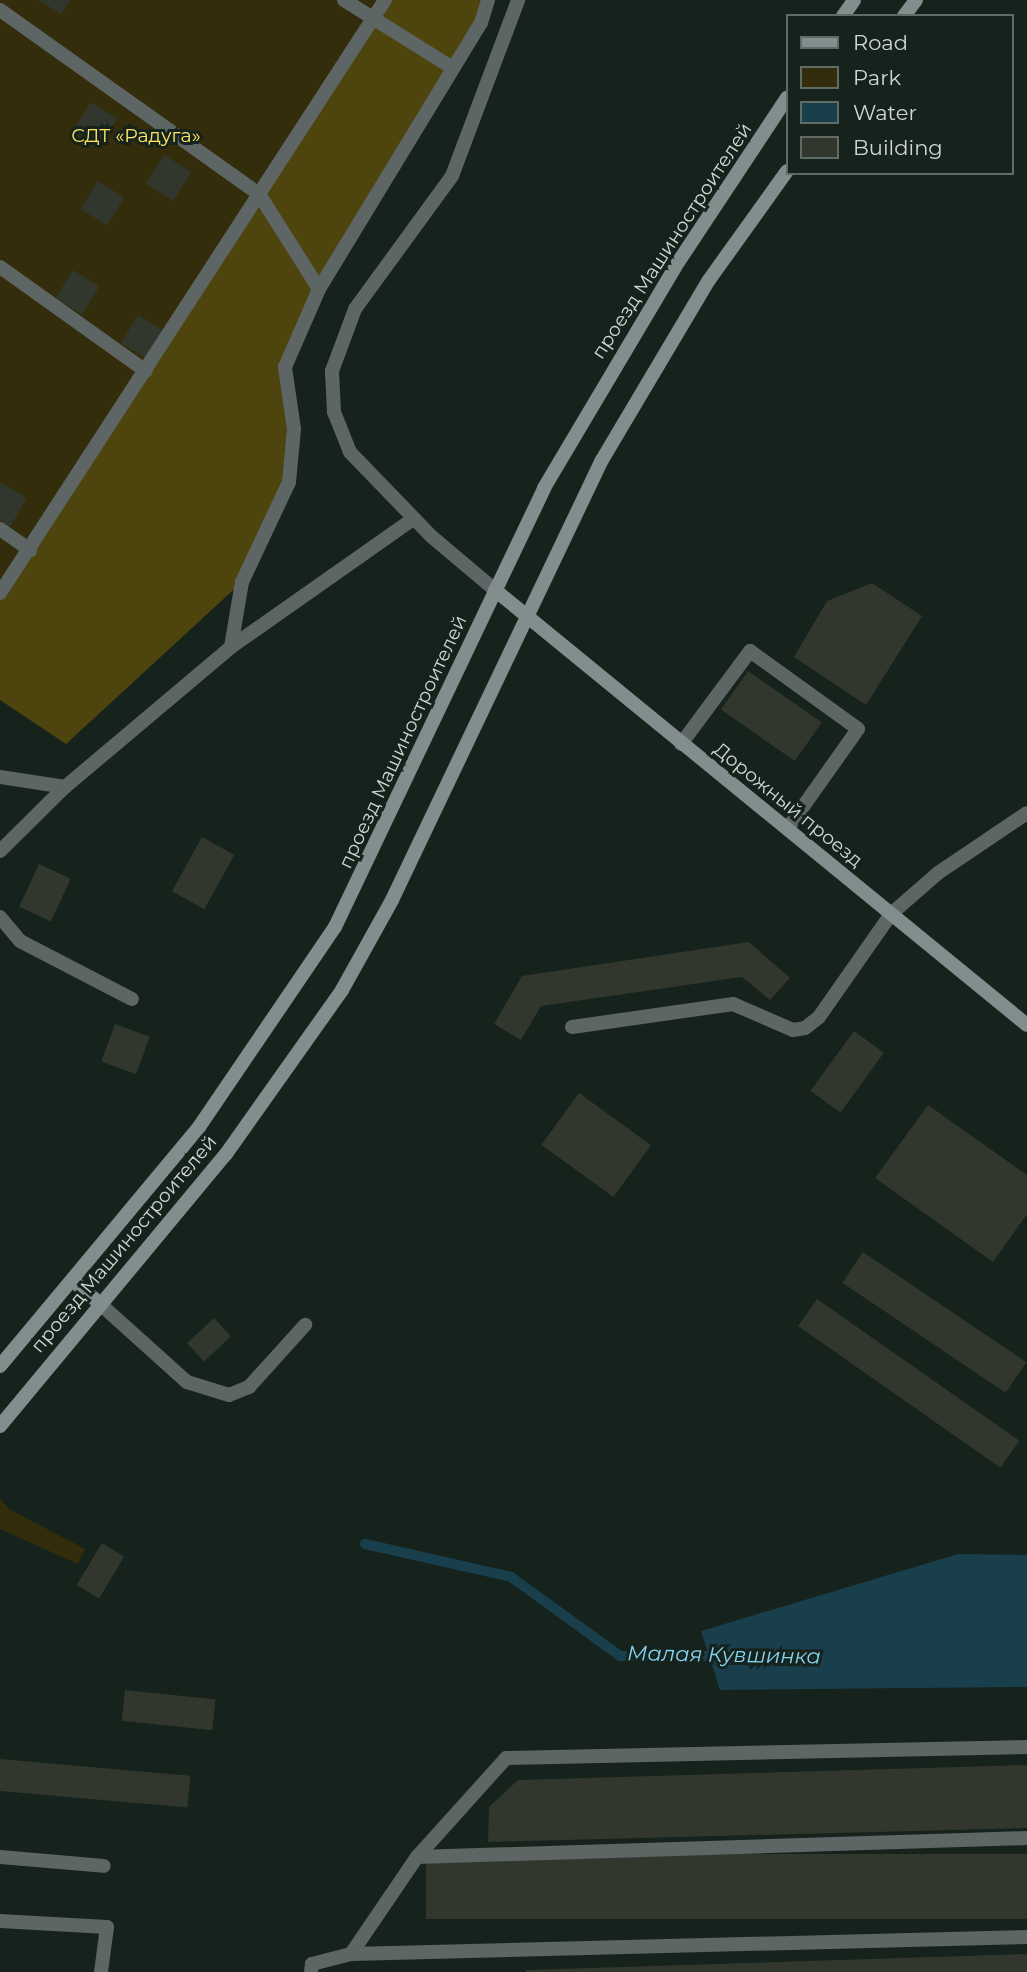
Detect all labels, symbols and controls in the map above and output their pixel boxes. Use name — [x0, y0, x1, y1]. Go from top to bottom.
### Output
legend — [786, 14, 1013, 175]
text: Road — [853, 30, 908, 55]
text: Park — [853, 65, 901, 90]
text: Water — [853, 100, 917, 125]
street label: проезд Машиностроителей — [587, 119, 757, 363]
park label: СДТ «Радуга» — [71, 125, 201, 147]
text: Building — [853, 135, 943, 160]
street label: проезд Машиностроителей — [334, 612, 472, 872]
street label: Дорожный проезд — [709, 738, 867, 872]
street label: проезд Машиностроителей — [26, 1131, 222, 1357]
water label: Малая Кувшинка — [627, 1641, 821, 1669]

